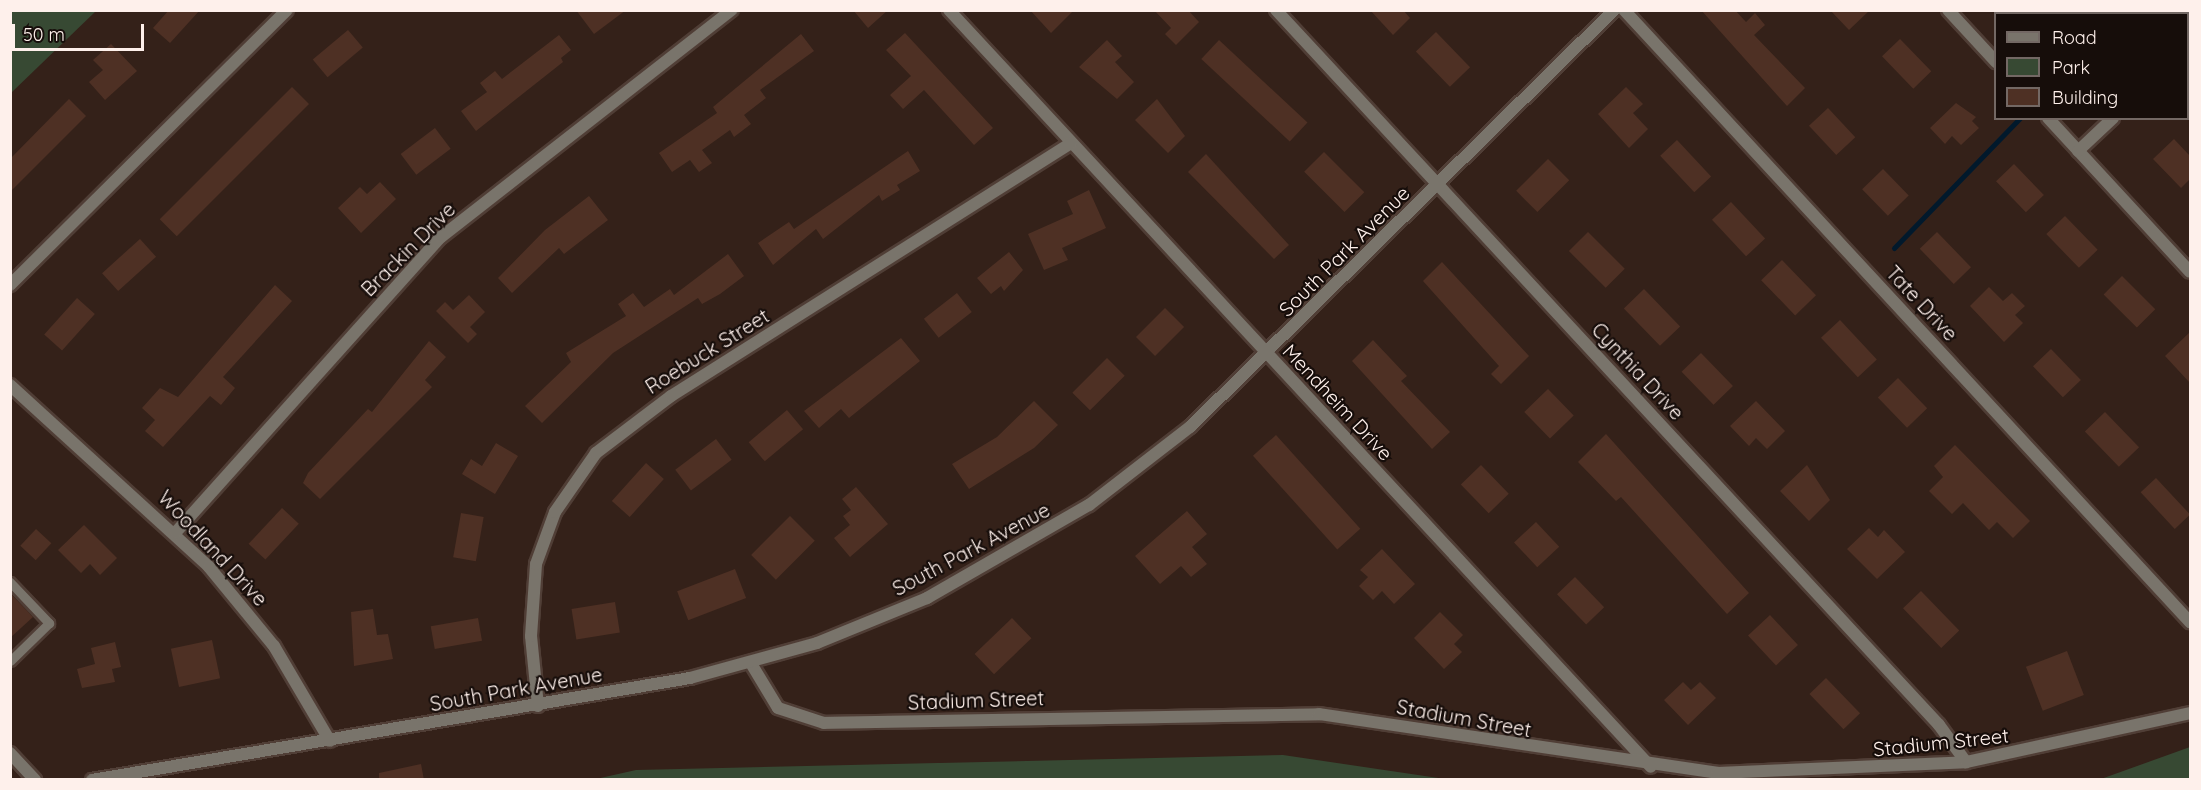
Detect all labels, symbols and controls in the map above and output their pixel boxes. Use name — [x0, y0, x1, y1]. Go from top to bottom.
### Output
scale bar — [15, 12, 147, 50]
legend — [1994, 12, 2189, 120]
text: 50 m — [23, 23, 65, 46]
text: Road — [2052, 26, 2097, 49]
text: Park — [2052, 56, 2090, 79]
text: Building — [2052, 86, 2118, 109]
street label: South Park Avenue — [1274, 181, 1414, 321]
street label: Brackin Drive — [356, 197, 460, 301]
street label: Tate Drive — [1881, 261, 1963, 345]
street label: Roebuck Street — [641, 303, 773, 399]
street label: Cynthia Drive — [1587, 317, 1689, 425]
street label: Mendheim Drive — [1278, 339, 1398, 465]
street label: Woodland Drive — [153, 485, 273, 611]
street label: South Park Avenue — [888, 497, 1054, 601]
street label: South Park Avenue — [428, 662, 604, 716]
street label: Stadium Street — [907, 686, 1045, 714]
street label: Stadium Street — [1395, 694, 1533, 742]
street label: Stadium Street — [1872, 723, 2010, 761]

